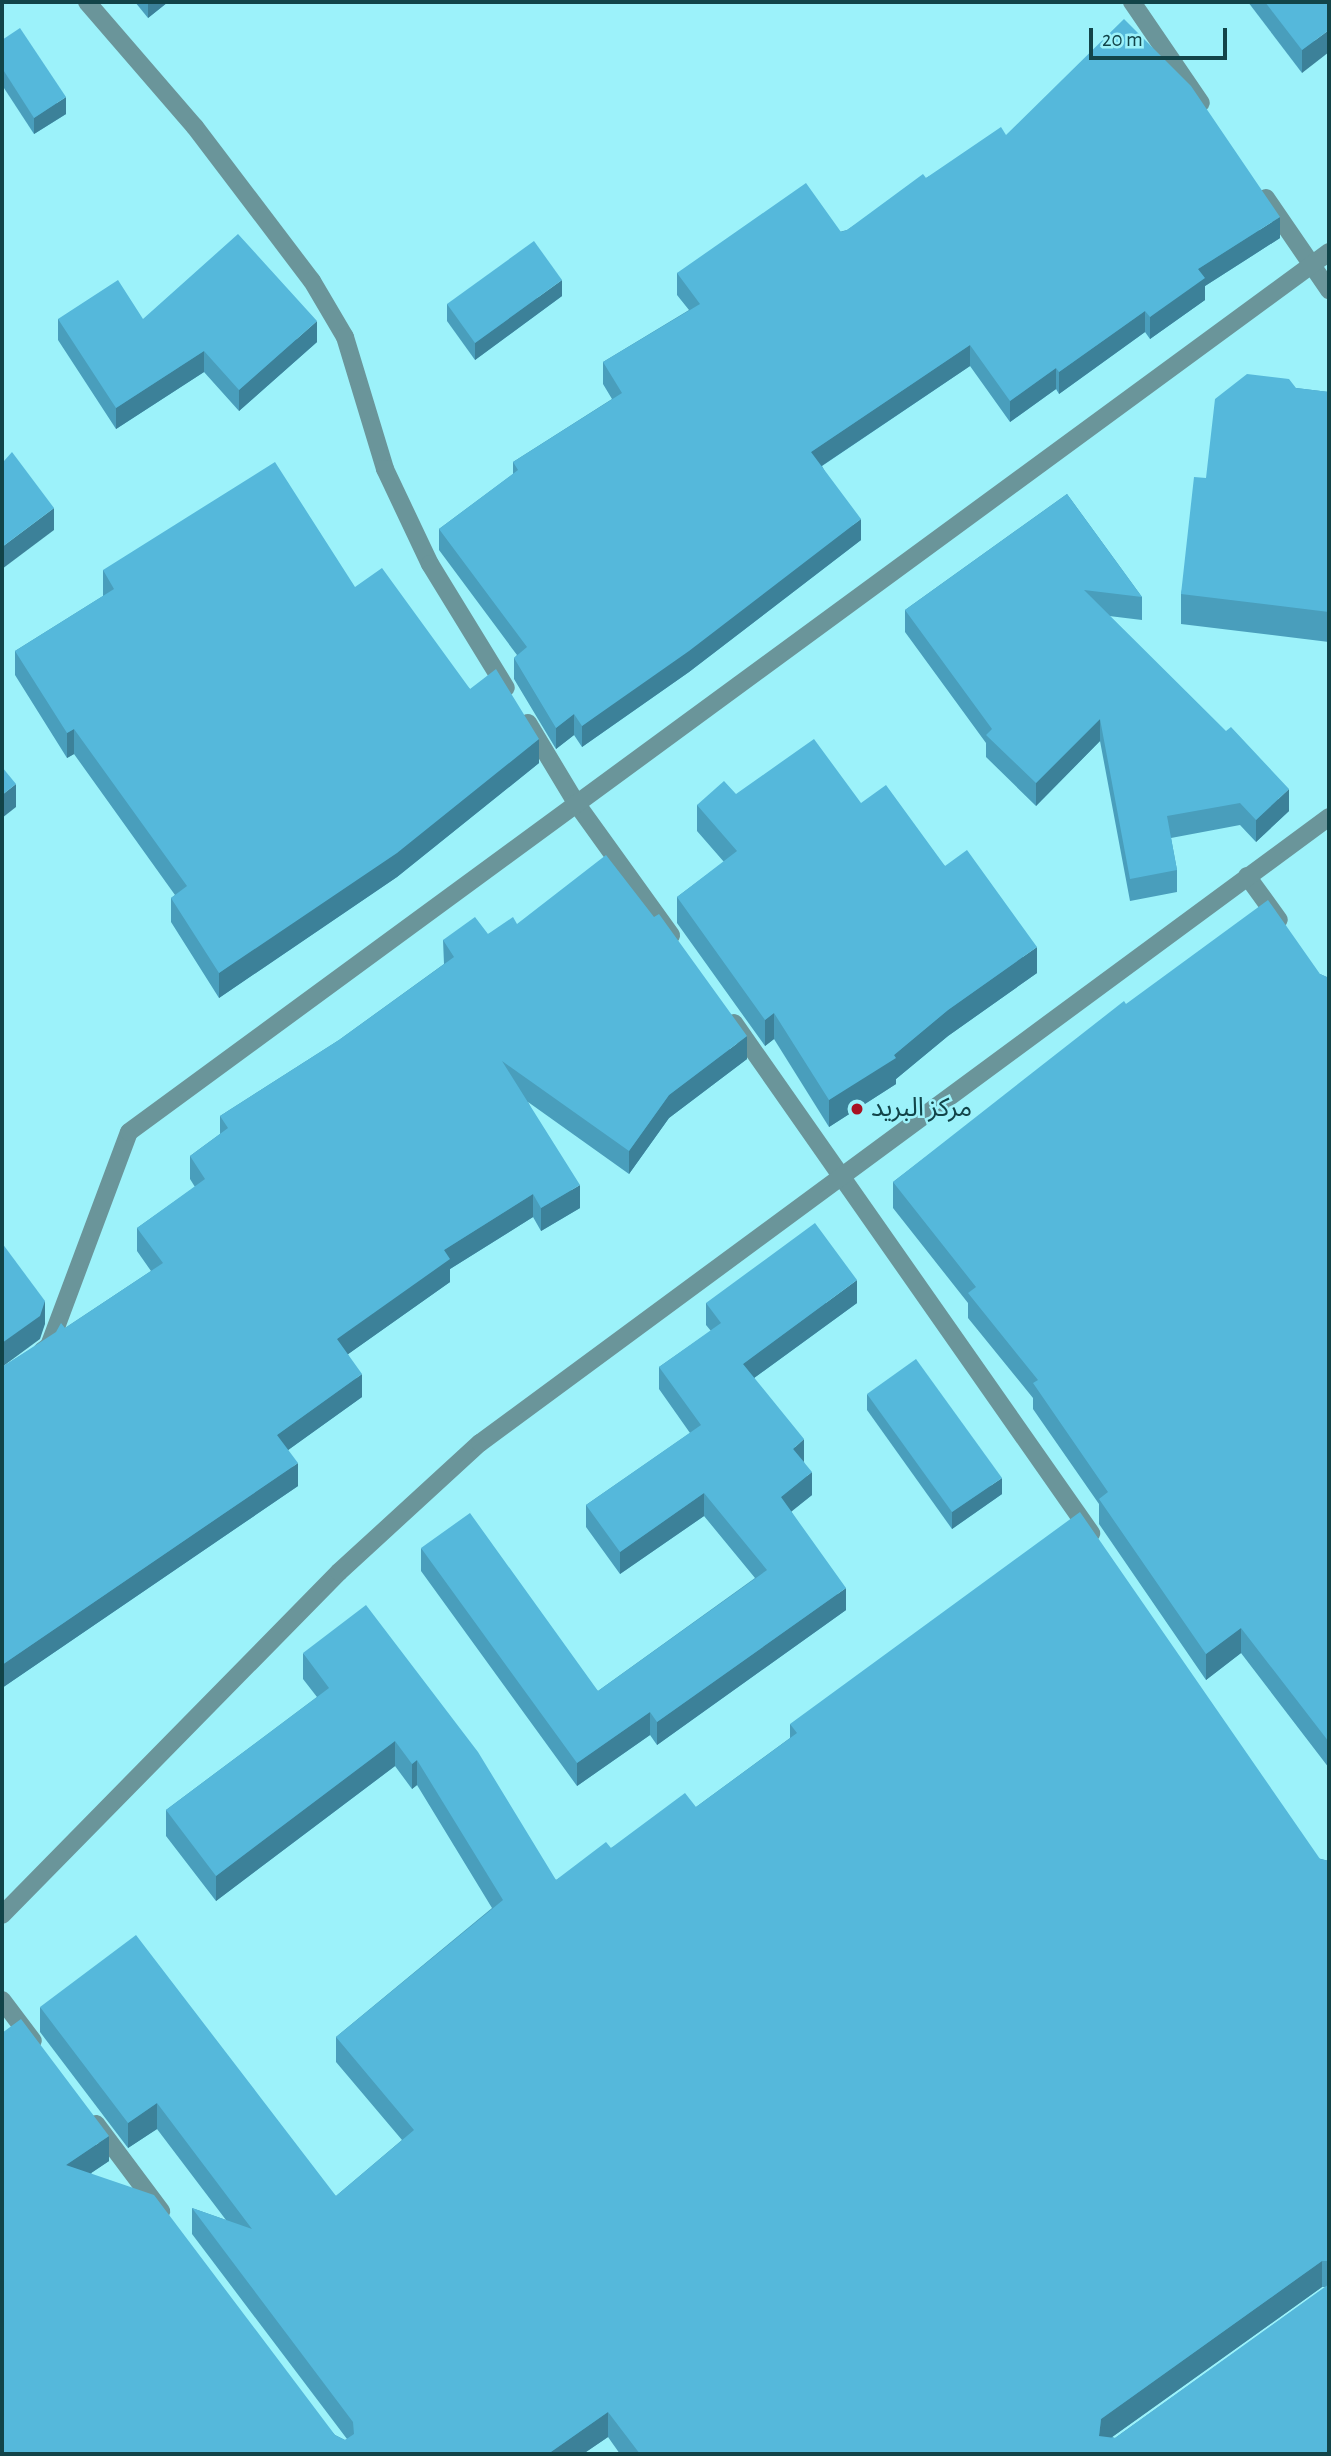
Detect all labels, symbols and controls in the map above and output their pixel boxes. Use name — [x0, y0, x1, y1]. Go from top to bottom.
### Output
scale bar — [1093, 14, 1231, 58]
text: 20 m — [1102, 29, 1143, 50]
place label: مركز البريد — [871, 1093, 972, 1125]
marker: مركز البريد — [849, 1101, 865, 1117]

